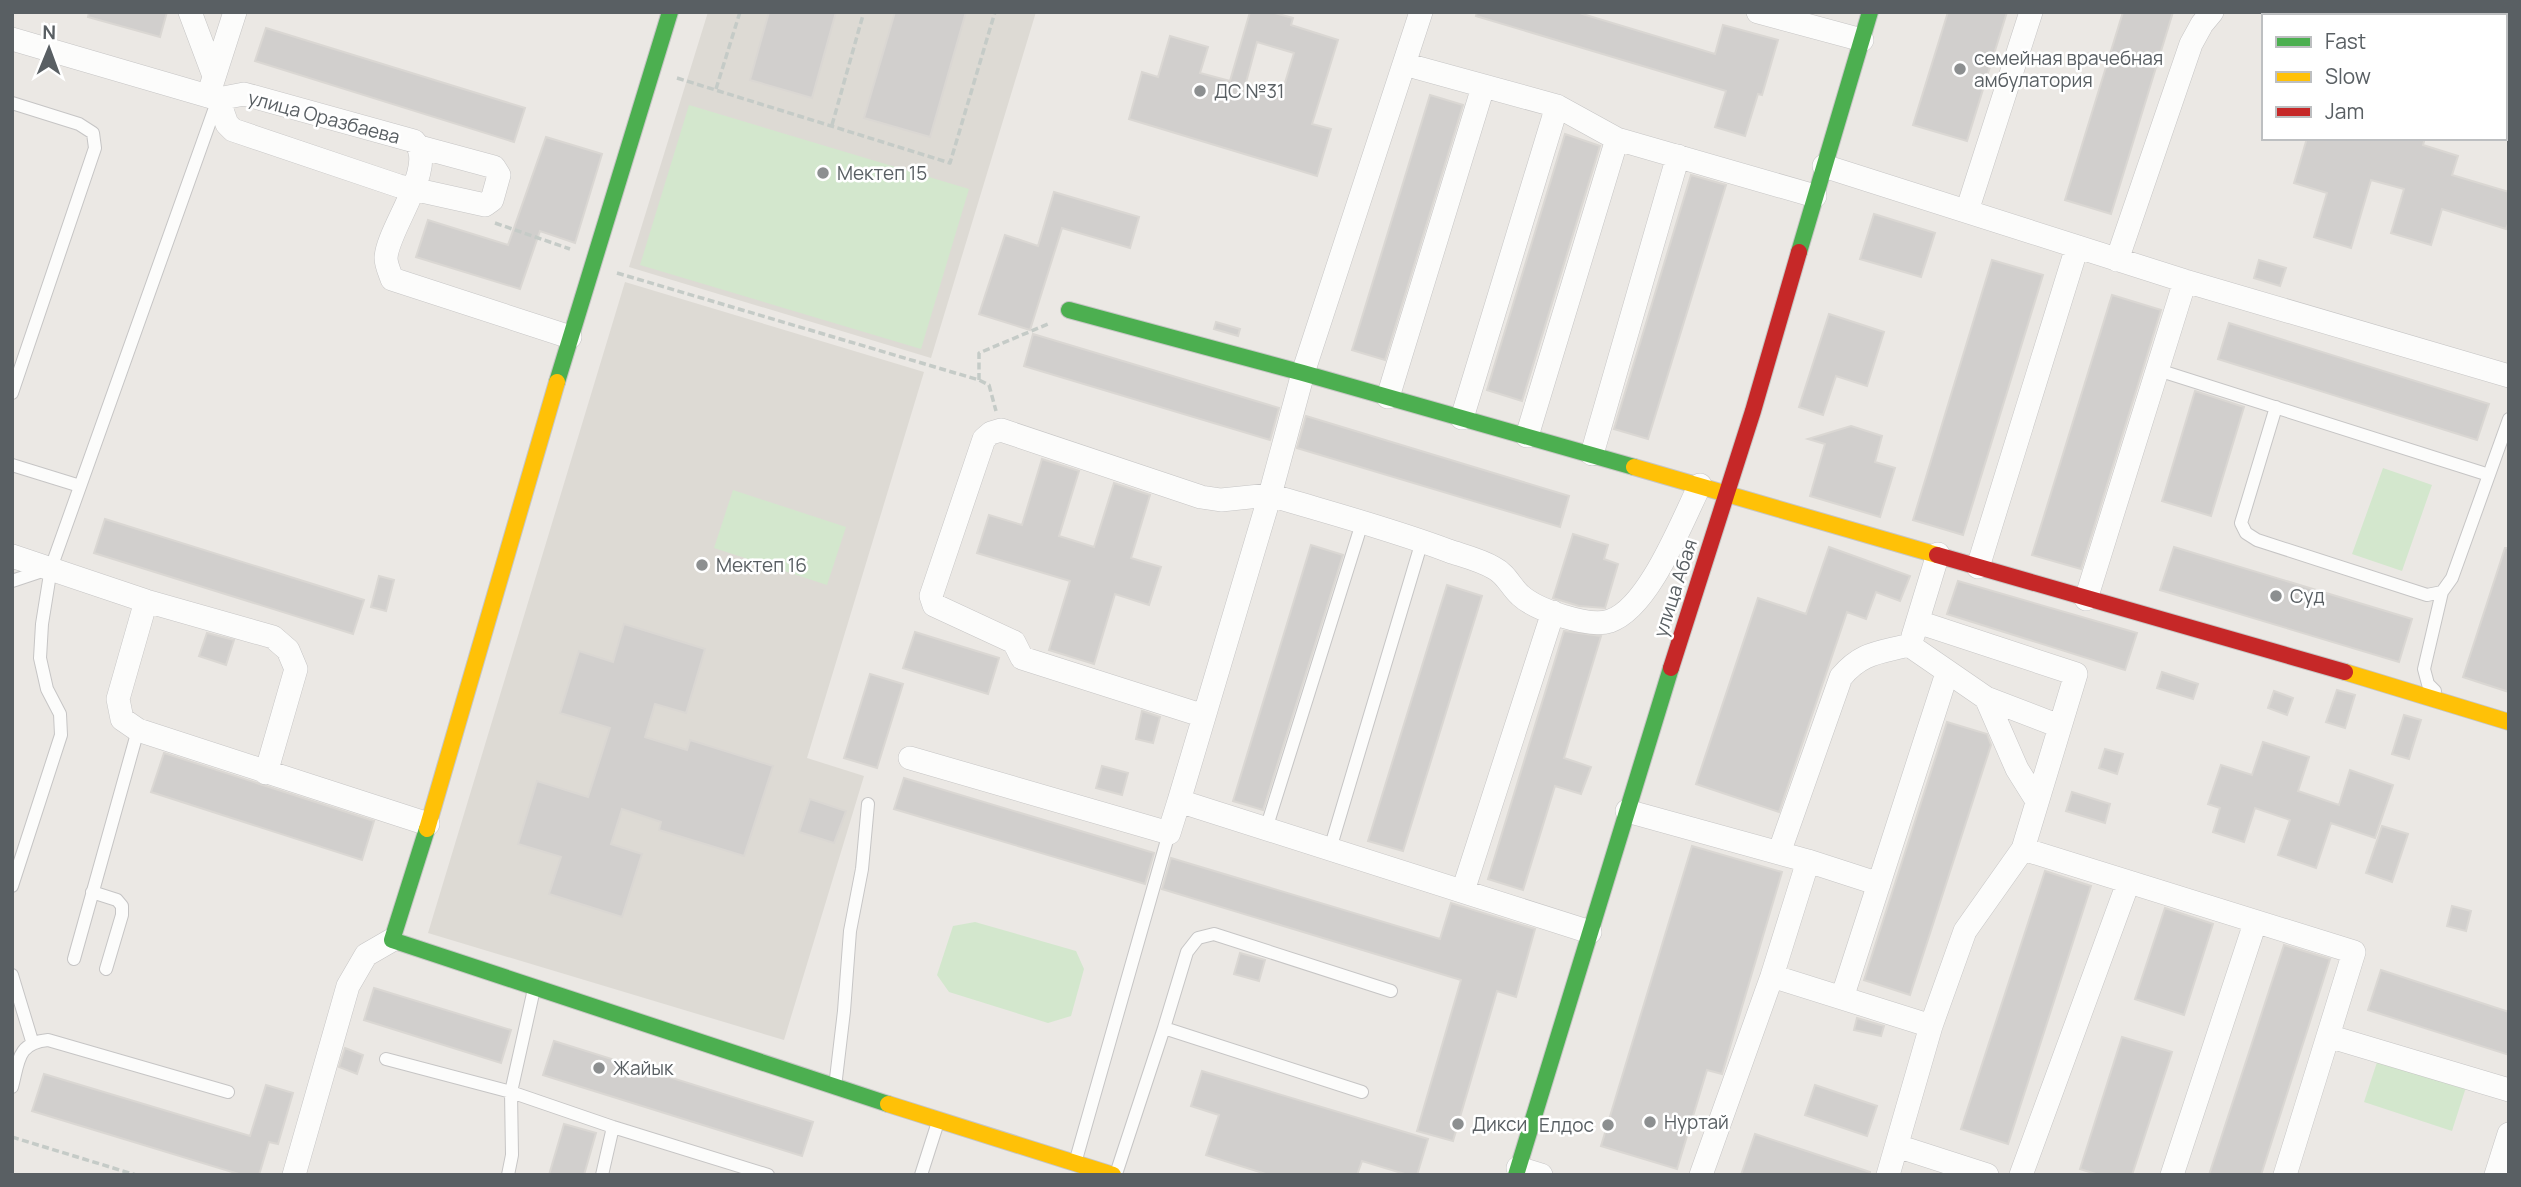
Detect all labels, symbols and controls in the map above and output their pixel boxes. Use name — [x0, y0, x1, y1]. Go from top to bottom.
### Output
north arrow — [14, 14, 84, 84]
legend — [2262, 14, 2507, 140]
text: N — [42, 19, 56, 45]
text: Fast — [2325, 27, 2366, 55]
place label: семейная врачебная амбулатория — [1974, 45, 2163, 93]
marker: семейная врачебная амбулатория — [1952, 61, 1968, 77]
text: Slow — [2325, 62, 2371, 90]
place label: ДС №31 — [1214, 78, 1284, 104]
marker: ДС №31 — [1192, 83, 1208, 99]
street label: улица Оразбаева — [245, 84, 403, 150]
text: Jam — [2325, 97, 2364, 125]
place label: Мектеп 15 — [837, 160, 927, 186]
marker: Мектеп 15 — [815, 165, 831, 181]
street label: улица Абая — [1647, 536, 1703, 640]
place label: Мектеп 16 — [716, 552, 807, 578]
marker: Мектеп 16 — [694, 557, 710, 573]
place label: Суд — [2290, 583, 2325, 609]
marker: Суд — [2268, 588, 2284, 604]
place label: Жайык — [613, 1055, 674, 1081]
marker: Жайык — [591, 1060, 607, 1076]
place label: Нуртай — [1664, 1109, 1729, 1135]
place label: Дикси — [1472, 1111, 1527, 1137]
place label: Елдос — [1539, 1112, 1594, 1138]
marker: Нуртай — [1642, 1114, 1658, 1130]
marker: Дикси — [1450, 1116, 1466, 1132]
marker: Елдос — [1600, 1117, 1616, 1133]

